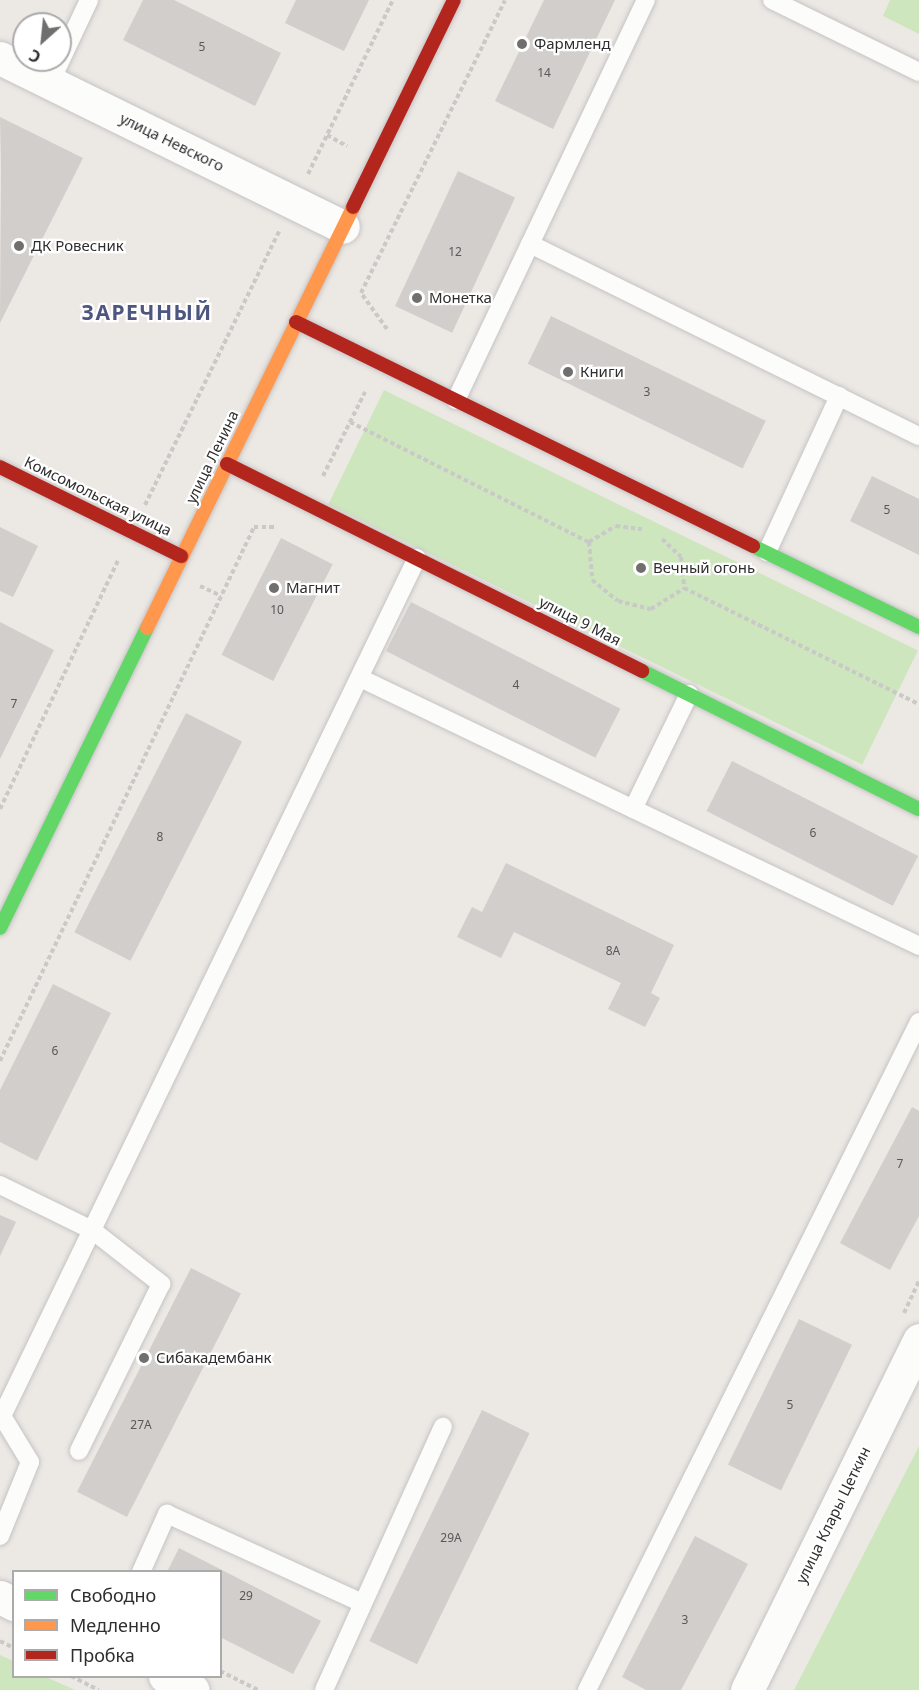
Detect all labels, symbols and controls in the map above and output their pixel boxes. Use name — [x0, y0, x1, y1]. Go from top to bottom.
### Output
north arrow — [12, 12, 72, 72]
place label: Фармленд — [534, 35, 611, 53]
marker: Фармленд — [515, 37, 529, 51]
house number: 5 — [199, 40, 205, 54]
text: С — [25, 44, 44, 68]
house number: 14 — [537, 66, 551, 80]
street label: улица Невского — [117, 109, 227, 175]
place label: ДК Ровесник — [31, 237, 124, 255]
marker: ДК Ровесник — [12, 239, 26, 253]
house number: 12 — [448, 245, 462, 259]
place label: Монетка — [429, 289, 492, 307]
marker: Монетка — [410, 291, 424, 305]
district label: ЗАРЕЧНЫЙ — [81, 299, 213, 325]
place label: Книги — [580, 363, 624, 381]
marker: Книги — [561, 365, 575, 379]
house number: 3 — [644, 385, 650, 399]
street label: улица Ленина — [182, 408, 242, 506]
street label: Комсомольская улица — [21, 453, 175, 539]
house number: 5 — [884, 503, 890, 517]
place label: Вечный огонь — [653, 559, 755, 577]
marker: Вечный огонь — [634, 561, 648, 575]
place label: Магнит — [286, 579, 340, 597]
marker: Магнит — [267, 581, 281, 595]
street label: улица 9 Мая — [536, 593, 624, 649]
house number: 10 — [270, 603, 284, 617]
house number: 4 — [513, 678, 519, 692]
house number: 7 — [11, 697, 17, 711]
house number: 6 — [810, 826, 816, 840]
house number: 8 — [157, 830, 163, 844]
house number: 8А — [606, 944, 620, 958]
house number: 6 — [52, 1044, 58, 1058]
house number: 7 — [897, 1157, 903, 1171]
place label: Сибакадембанк — [156, 1349, 272, 1367]
marker: Сибакадембанк — [137, 1351, 151, 1365]
house number: 5 — [787, 1398, 793, 1412]
house number: 27А — [130, 1418, 152, 1432]
street label: улица Клары Цеткин — [792, 1444, 874, 1586]
house number: 29А — [440, 1531, 462, 1545]
legend — [12, 1570, 222, 1678]
text: Свободно — [70, 1583, 156, 1607]
house number: 29 — [239, 1589, 253, 1603]
text: Медленно — [70, 1613, 161, 1637]
house number: 3 — [682, 1613, 688, 1627]
text: Пробка — [70, 1643, 135, 1667]

